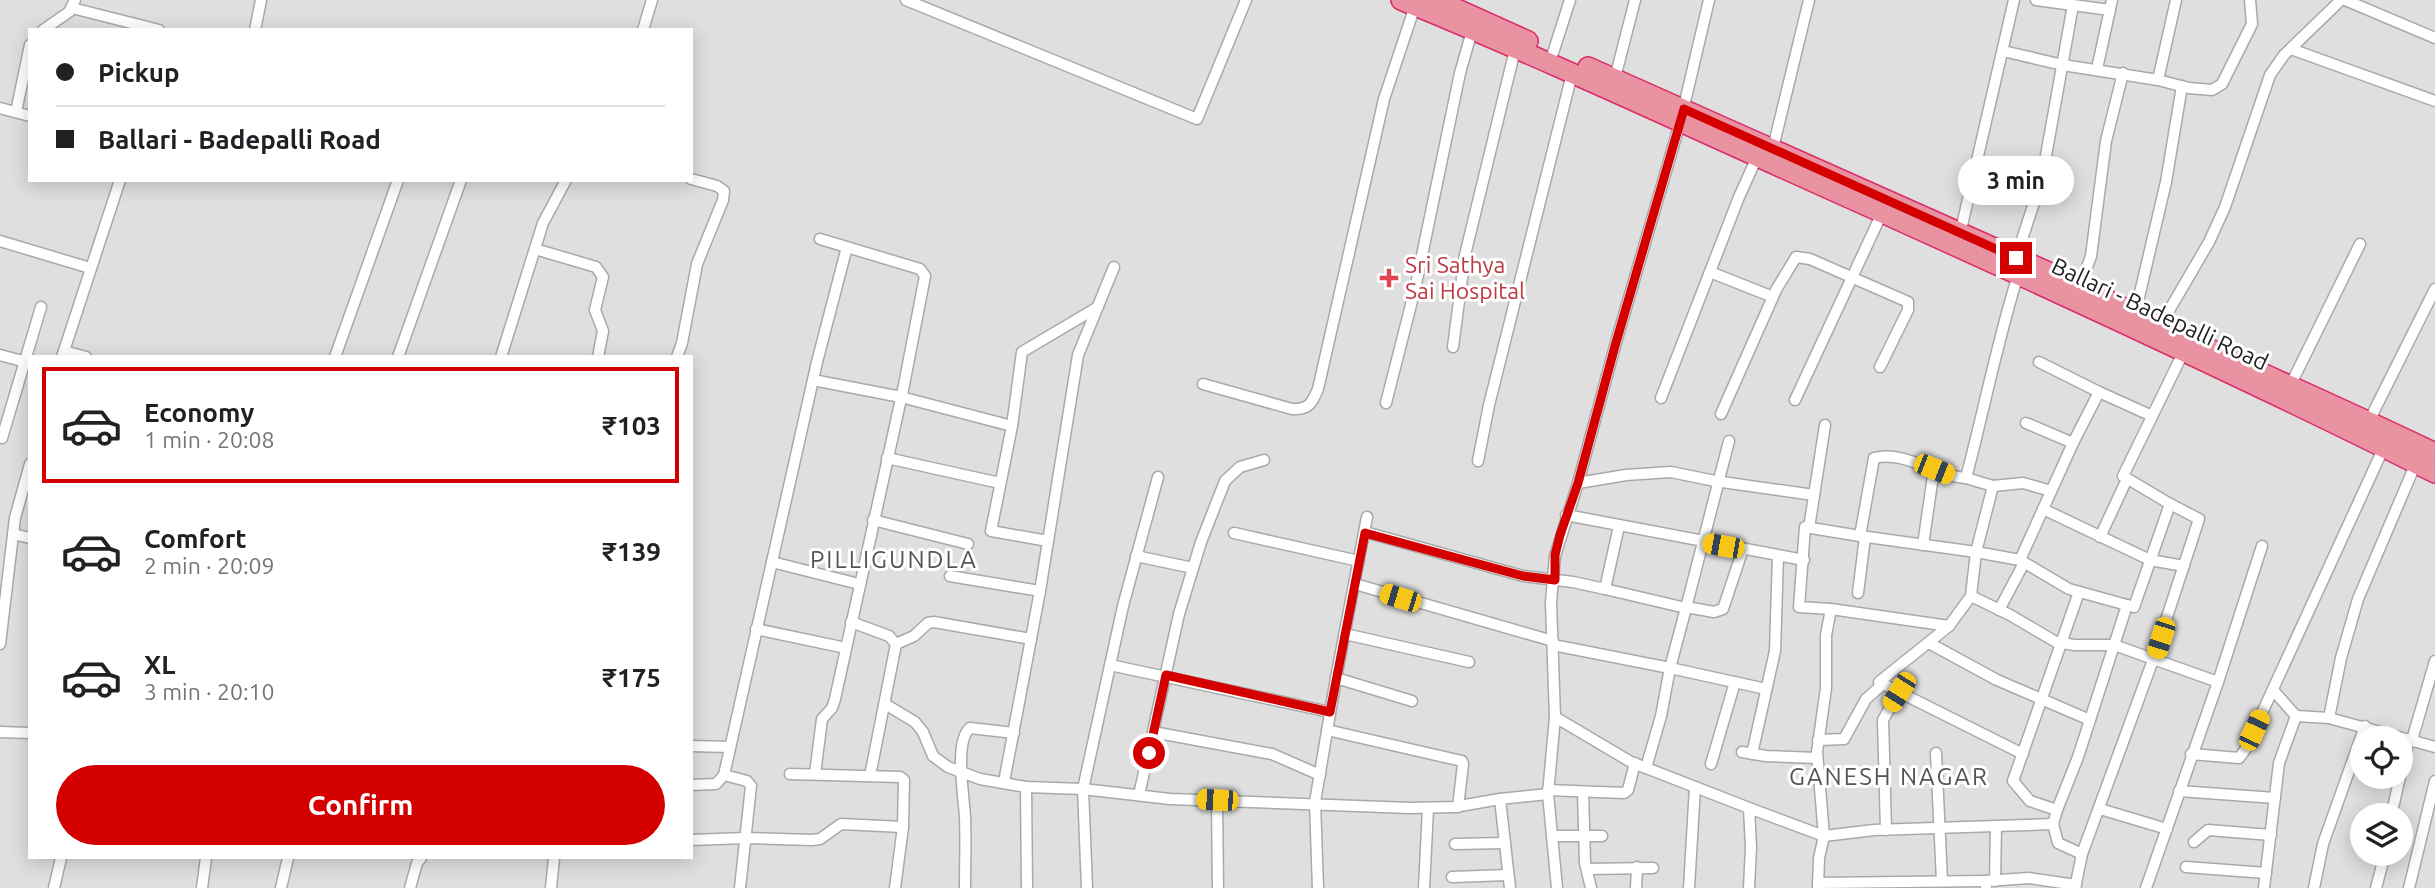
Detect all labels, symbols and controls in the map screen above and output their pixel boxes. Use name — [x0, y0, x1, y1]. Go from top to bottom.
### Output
text: Pickup — [98, 58, 180, 87]
text: Ballari - Badepalli Road — [98, 125, 381, 154]
callout: 3 min — [1958, 156, 2074, 205]
text: 3 min — [1987, 168, 2045, 193]
route end — [2000, 242, 2032, 274]
place label: Sri Sathya Sai Hospital — [1405, 252, 1525, 303]
street label: Ballari - Badepalli Road — [2048, 252, 2272, 375]
marker: Sri Sathya Sai Hospital — [1379, 268, 1399, 288]
icon: car — [60, 394, 123, 457]
text: Economy — [144, 398, 254, 427]
text: ₹103 — [602, 411, 661, 440]
text: 1 min · 20:08 — [144, 427, 275, 452]
car — [1911, 451, 1958, 487]
icon: car — [60, 520, 123, 583]
text: Comfort — [144, 524, 247, 553]
car — [1701, 532, 1746, 560]
text: ₹139 — [602, 537, 661, 566]
district label: PILLIGUNDLA — [810, 546, 978, 573]
text: 2 min · 20:09 — [144, 553, 275, 578]
car — [1377, 582, 1424, 614]
car — [2145, 615, 2178, 661]
icon: car — [60, 646, 123, 709]
text: XL — [144, 650, 175, 679]
text: ₹175 — [602, 663, 661, 692]
car — [1879, 669, 1920, 715]
text: 3 min · 20:10 — [144, 679, 275, 704]
car — [2236, 707, 2273, 753]
map controls — [2350, 726, 2413, 866]
button: locate — [2350, 726, 2413, 789]
route start — [1133, 737, 1165, 769]
district label: GANESH NAGAR — [1789, 763, 1989, 790]
button: Confirm — [56, 765, 665, 845]
car — [1196, 789, 1239, 811]
button: layers — [2350, 803, 2413, 866]

